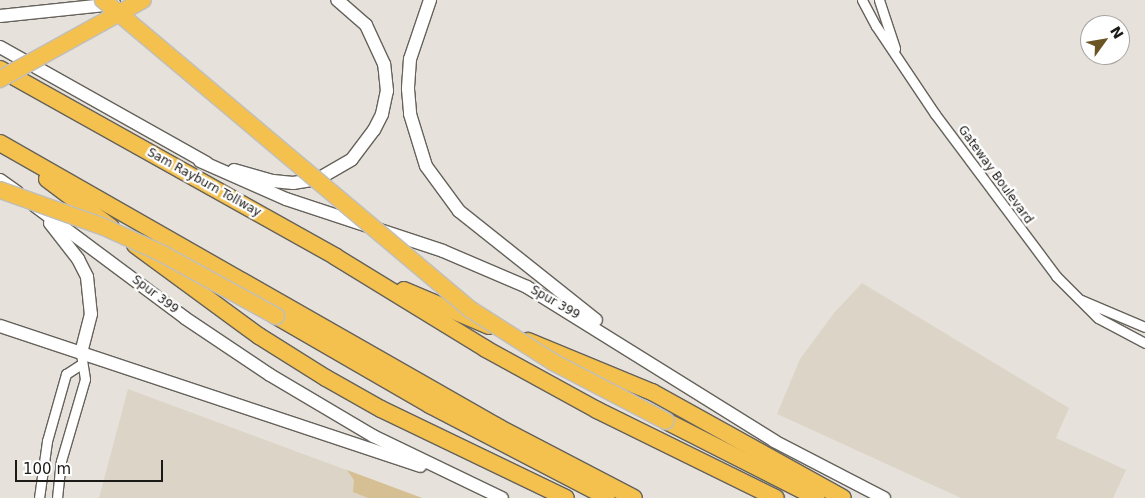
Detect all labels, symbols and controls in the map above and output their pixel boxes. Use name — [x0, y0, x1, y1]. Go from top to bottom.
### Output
north arrow — [1080, 15, 1130, 65]
text: N — [1107, 23, 1127, 42]
street label: Gateway Boulevard — [955, 123, 1035, 227]
street label: Sam Rayburn Tollway — [145, 146, 263, 220]
street label: Spur 399 — [129, 273, 181, 317]
street label: Spur 399 — [528, 283, 582, 323]
scale bar — [18, 450, 165, 482]
text: 100 m — [23, 460, 71, 478]

